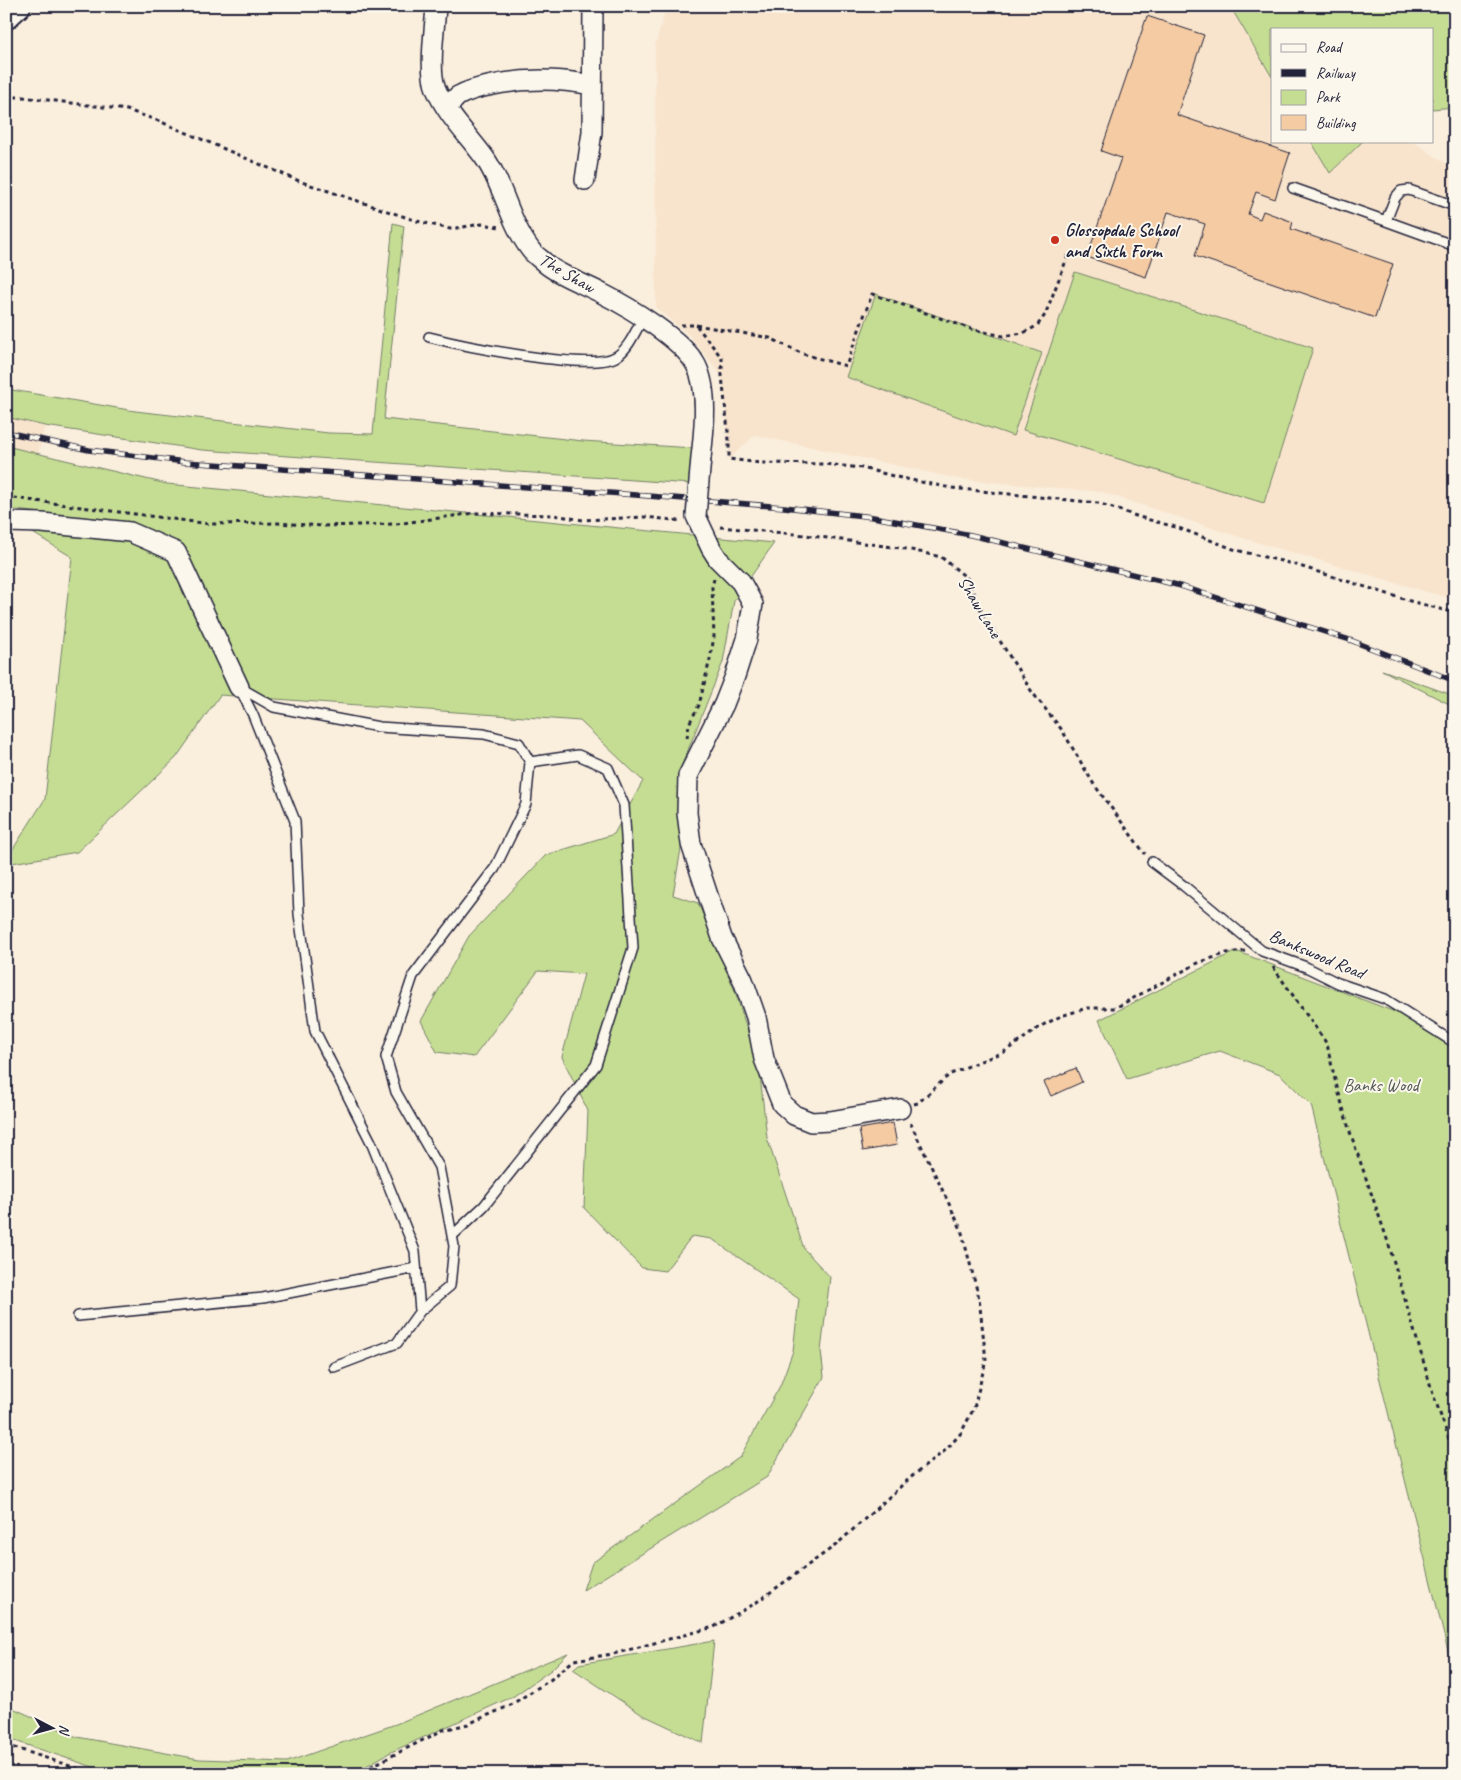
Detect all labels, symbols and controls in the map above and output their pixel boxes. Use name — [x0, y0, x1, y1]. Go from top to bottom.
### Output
legend — [1271, 28, 1434, 142]
text: Road — [1316, 38, 1343, 57]
text: Railway — [1316, 64, 1357, 83]
text: Park — [1316, 88, 1341, 107]
text: Building — [1316, 114, 1356, 133]
place label: Glossopdale School and Sixth Form — [1065, 219, 1182, 262]
marker: Glossopdale School and Sixth Form — [1049, 234, 1061, 246]
street label: The Shaw — [535, 248, 600, 299]
street label: Shaw Lane — [953, 572, 1007, 643]
street label: Bankswood Road — [1266, 924, 1371, 985]
park label: Banks Wood — [1343, 1074, 1421, 1096]
north arrow — [28, 1702, 78, 1752]
text: N — [55, 1724, 73, 1737]

